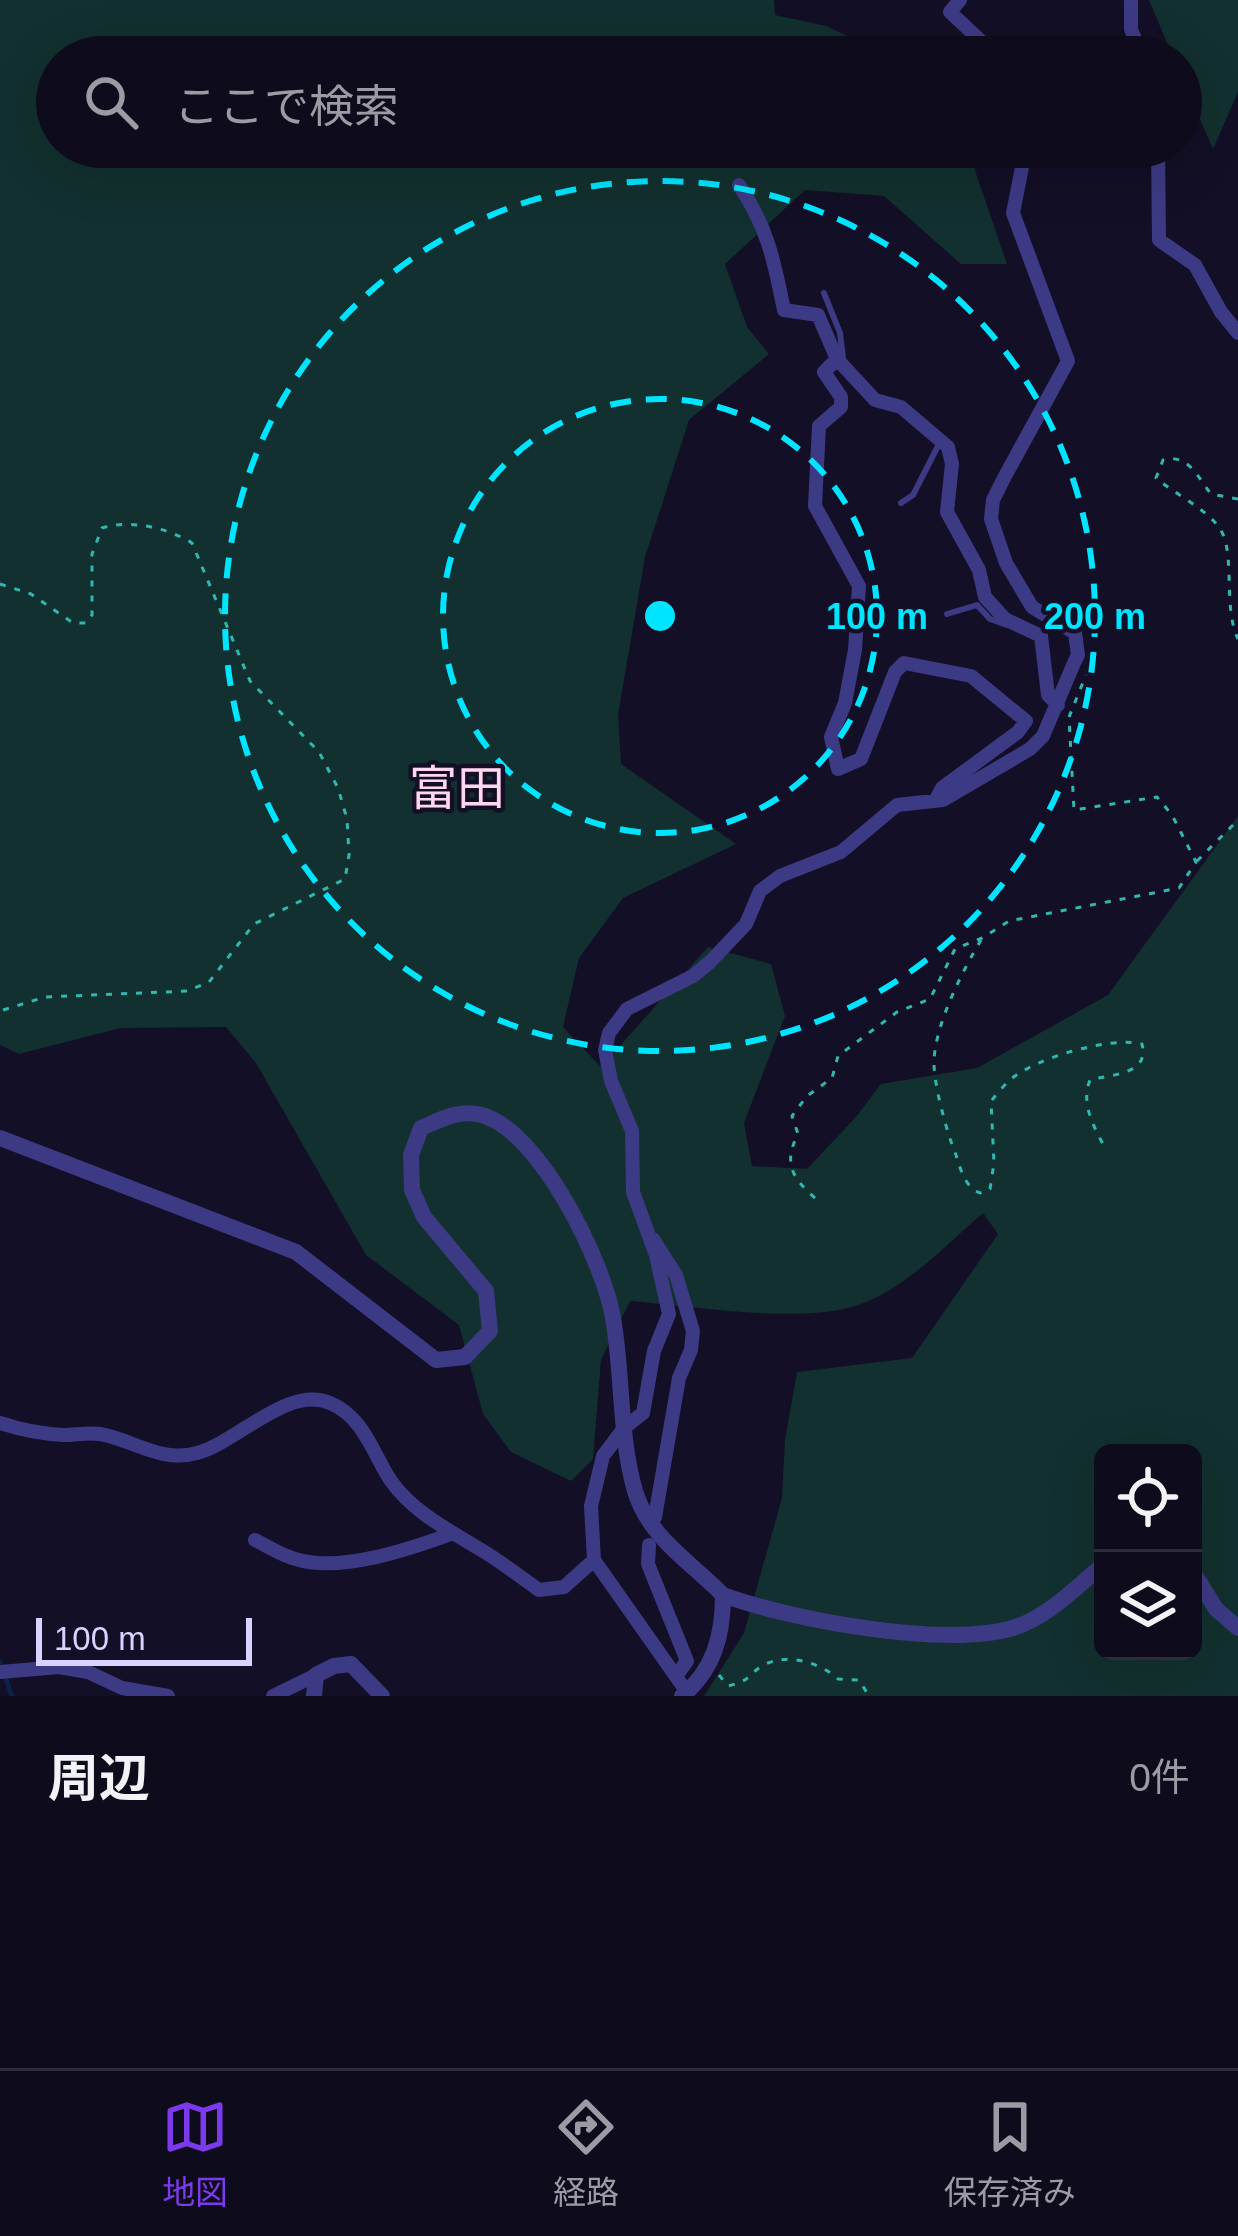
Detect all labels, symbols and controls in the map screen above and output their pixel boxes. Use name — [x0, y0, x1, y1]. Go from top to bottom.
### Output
search box — [36, 36, 1202, 168]
icon: search — [78, 69, 144, 135]
text: ここで検索 — [174, 81, 399, 132]
centre of rings — [639, 595, 681, 637]
text: 100 m — [826, 596, 928, 637]
text: 200 m — [1044, 596, 1146, 637]
district label: 富田 — [409, 762, 505, 815]
map controls — [1094, 1444, 1202, 1660]
button: locate — [1094, 1444, 1202, 1552]
button: layers — [1094, 1552, 1202, 1660]
scale bar — [36, 1612, 252, 1665]
text: 100 m — [54, 1620, 146, 1657]
text: 周辺 — [48, 1750, 150, 1807]
text: 0件 — [1129, 1756, 1190, 1799]
tab: 地図 — [162, 2094, 228, 2214]
tab: 経路 — [553, 2094, 619, 2214]
tab: 保存済み — [944, 2094, 1076, 2214]

